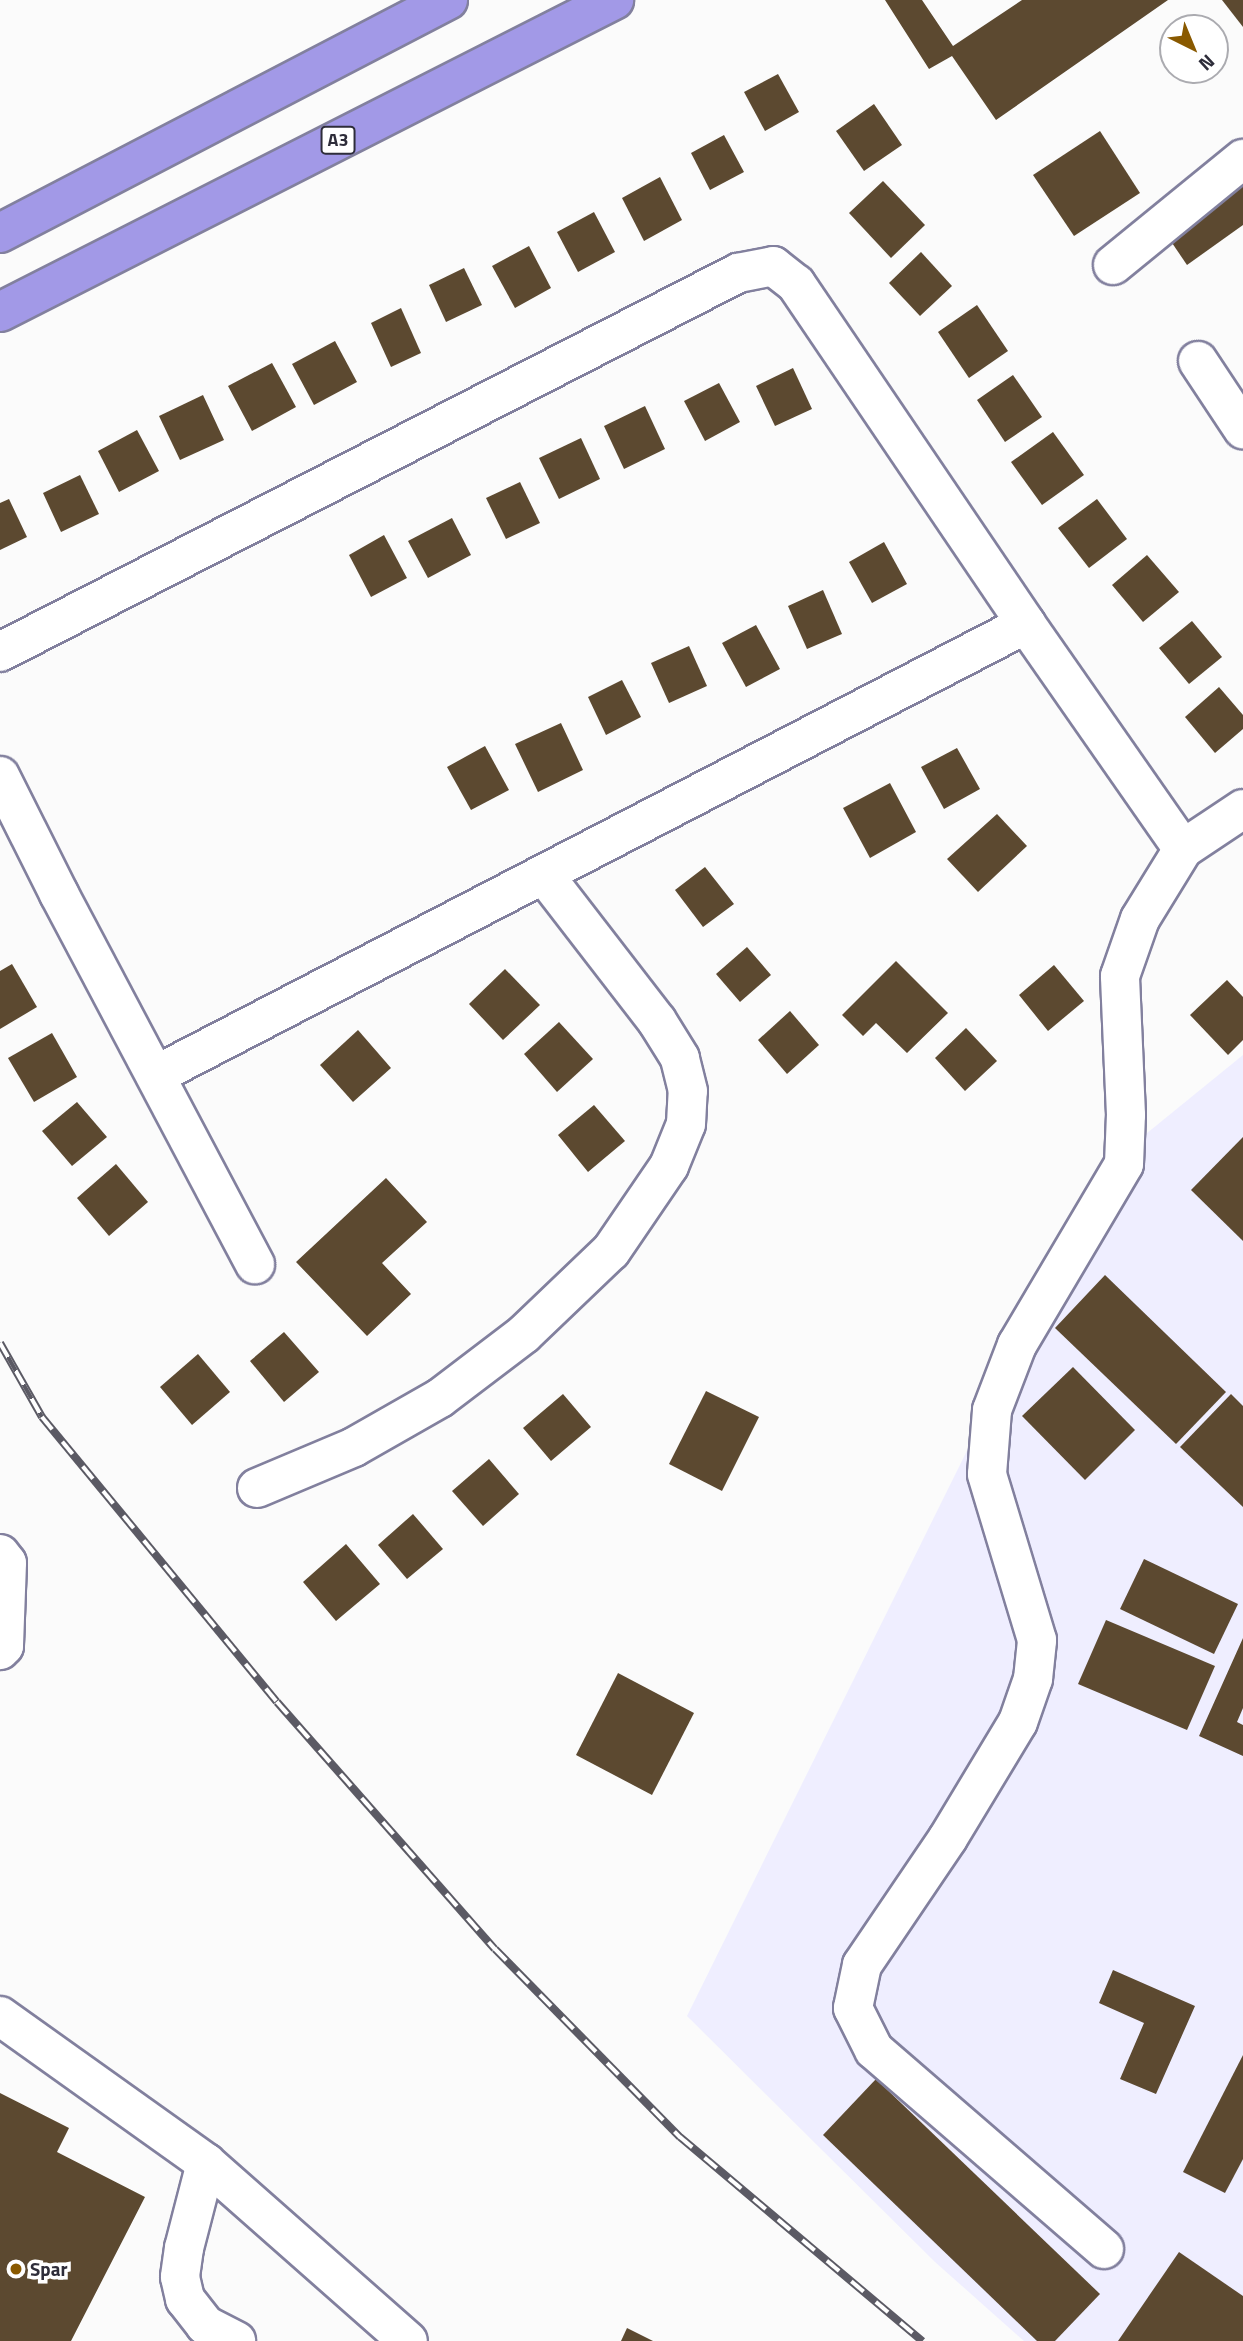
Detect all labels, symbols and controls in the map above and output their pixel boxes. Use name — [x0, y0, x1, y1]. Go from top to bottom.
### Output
north arrow — [1159, 14, 1229, 84]
text: N — [1193, 48, 1222, 78]
road number: A3 — [320, 125, 356, 154]
place label: Spar — [30, 2258, 67, 2280]
marker: Spar — [8, 2261, 24, 2277]

